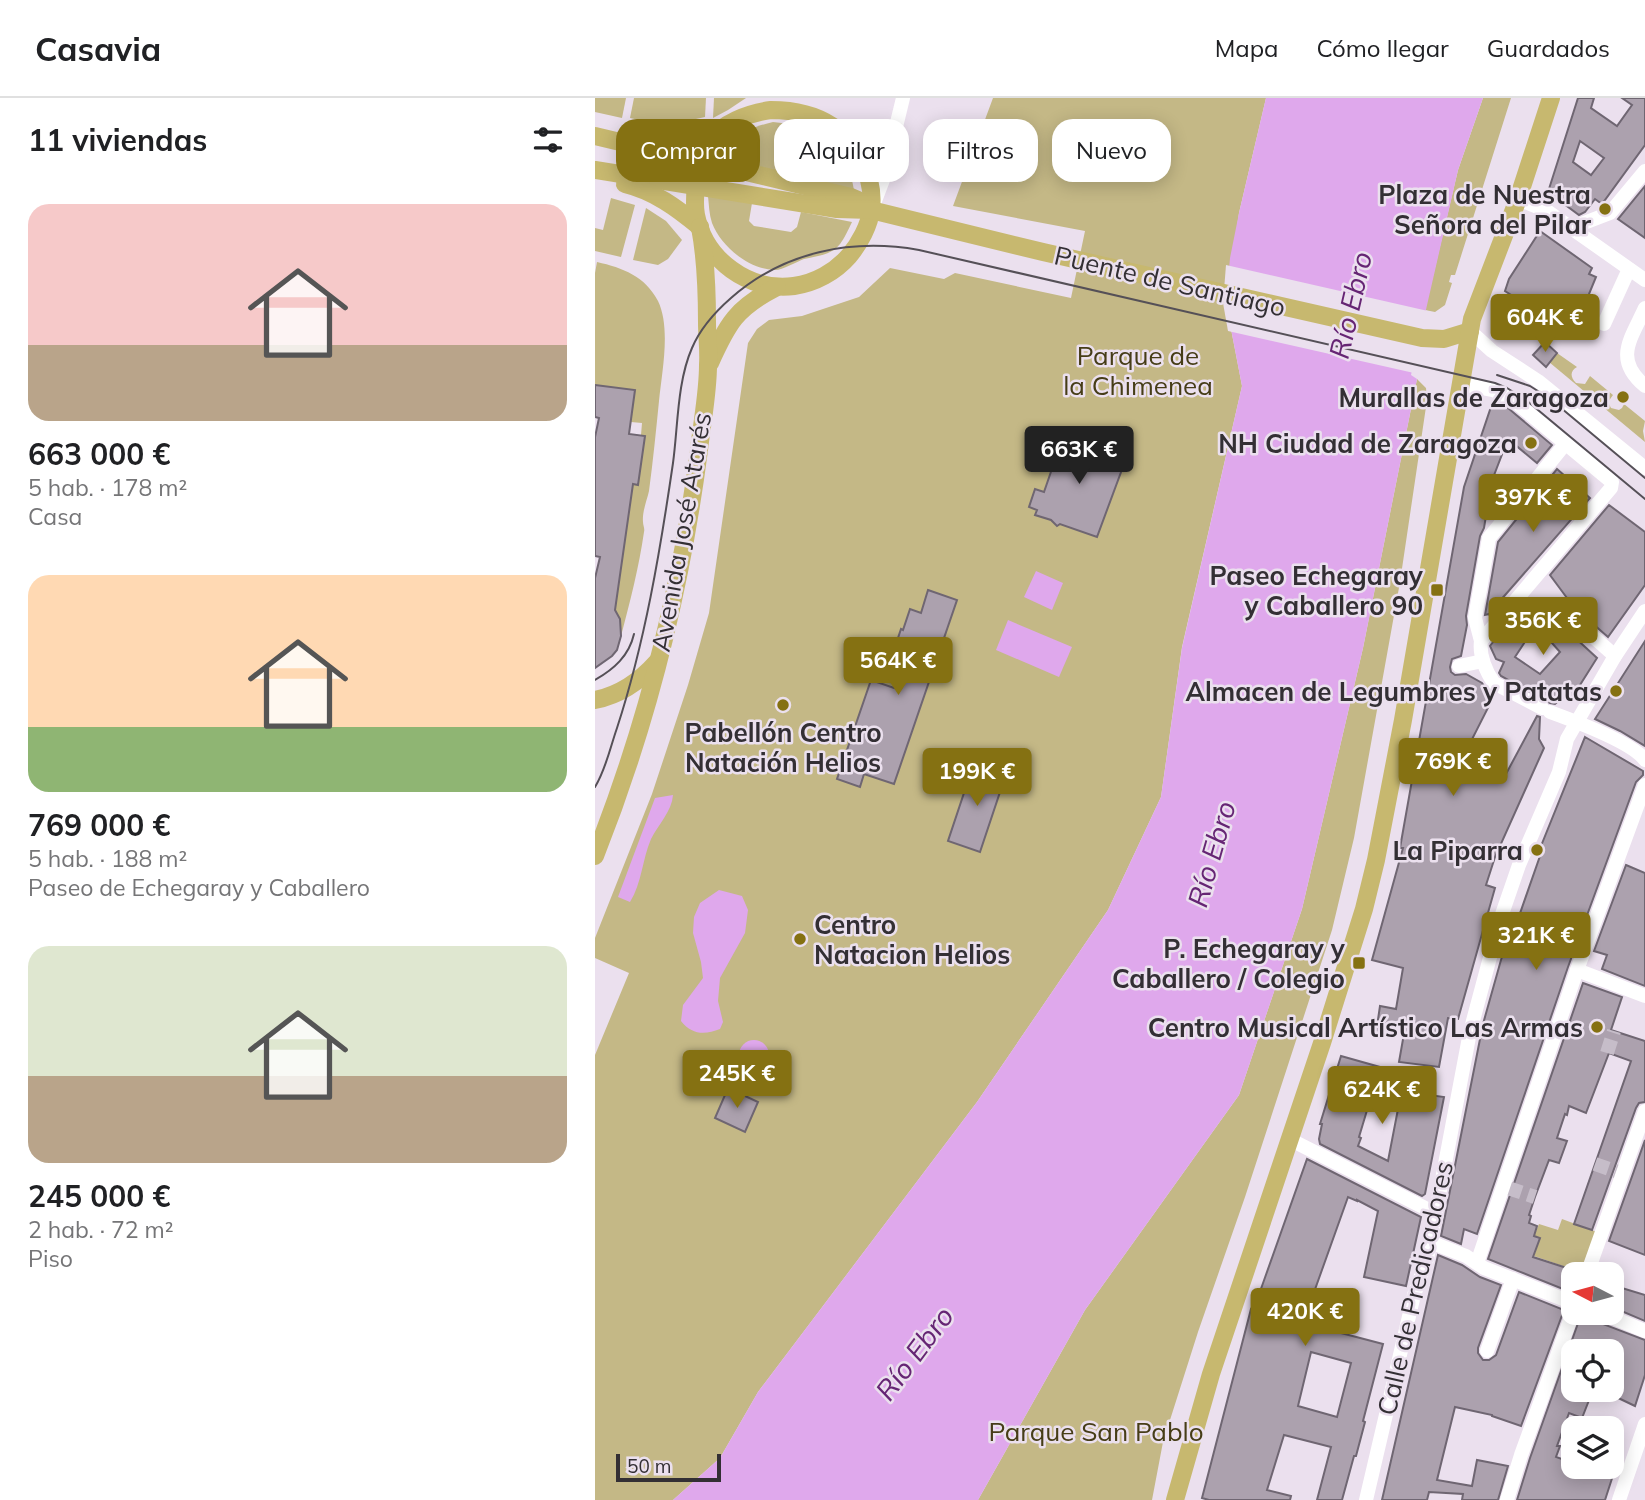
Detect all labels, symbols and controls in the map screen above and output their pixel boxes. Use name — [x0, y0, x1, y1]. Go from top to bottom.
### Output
text: Casavia — [35, 28, 161, 69]
text: Mapa — [1215, 33, 1278, 63]
text: Cómo llegar — [1316, 33, 1449, 63]
text: Guardados — [1487, 33, 1610, 63]
chip: Comprar — [616, 119, 760, 182]
chip: Alquilar — [774, 119, 909, 182]
chip: Filtros — [923, 119, 1038, 182]
chip: Nuevo — [1052, 119, 1171, 182]
text: 11 viviendas — [28, 121, 207, 159]
icon: filters — [529, 121, 567, 159]
place label: Plaza de Nuestra Señora del Pilar — [1378, 178, 1592, 241]
marker: Plaza de Nuestra Señora del Pilar — [1597, 201, 1613, 217]
street label: Puente de Santiago — [1051, 238, 1289, 324]
water label: Río Ebro — [1321, 248, 1379, 362]
icon: home — [235, 250, 361, 376]
pin: 604K € — [1488, 294, 1602, 354]
text: 604K € — [1507, 302, 1583, 331]
park label: Parque de la Chimenea — [1063, 339, 1213, 402]
place label: Murallas de Zaragoza — [1338, 381, 1609, 414]
marker: Murallas de Zaragoza — [1615, 389, 1631, 405]
street label: Avenida José Atarés — [644, 410, 718, 654]
pin: 663K € — [1022, 426, 1136, 486]
place label: NH Ciudad de Zaragoza — [1218, 427, 1517, 460]
text: 663K € — [1041, 434, 1117, 463]
text: 663 000 € — [28, 435, 170, 473]
marker: NH Ciudad de Zaragoza — [1523, 435, 1539, 451]
text: 5 hab. · 178 m² — [28, 473, 187, 502]
pin: 397K € — [1476, 474, 1590, 534]
text: 397K € — [1495, 482, 1571, 511]
text: Casa — [28, 502, 82, 531]
place label: Paseo Echegaray y Caballero 90 — [1209, 559, 1424, 622]
marker: Paseo Echegaray y Caballero 90 — [1429, 582, 1445, 598]
pin: 356K € — [1486, 598, 1600, 657]
text: 356K € — [1505, 605, 1581, 634]
icon: home — [235, 621, 361, 747]
pin: 564K € — [841, 638, 955, 697]
text: 564K € — [860, 645, 936, 674]
place label: Almacen de Legumbres y Patatas — [1186, 675, 1602, 708]
marker: Almacen de Legumbres y Patatas — [1608, 683, 1624, 699]
marker: Pabellón Centro Natación Helios — [775, 697, 791, 713]
place label: Pabellón Centro Natación Helios — [684, 716, 882, 779]
pin: 769K € — [1396, 738, 1510, 798]
text: 769K € — [1415, 746, 1491, 775]
pin: 199K € — [920, 748, 1034, 808]
text: 199K € — [939, 756, 1015, 785]
water label: Río Ebro — [1179, 797, 1243, 911]
text: 769 000 € — [28, 806, 170, 844]
place label: La Piparra — [1392, 834, 1523, 867]
marker: La Piparra — [1529, 842, 1545, 858]
text: 5 hab. · 188 m² — [28, 844, 187, 873]
text: Paseo de Echegaray y Caballero — [28, 873, 370, 902]
place label: Centro Natacion Helios — [814, 908, 1010, 971]
pin: 321K € — [1479, 912, 1593, 972]
text: 321K € — [1498, 920, 1574, 949]
marker: Centro Natacion Helios — [792, 931, 808, 947]
place label: P. Echegaray y Caballero / Colegio — [1112, 932, 1346, 995]
marker: P. Echegaray y Caballero / Colegio — [1351, 955, 1367, 971]
icon: home — [235, 992, 361, 1118]
place label: Centro Musical Artístico Las Armas — [1148, 1011, 1583, 1044]
marker: Centro Musical Artístico Las Armas — [1589, 1019, 1605, 1035]
pin: 245K € — [680, 1051, 794, 1110]
text: 245K € — [699, 1058, 775, 1087]
pin: 624K € — [1325, 1066, 1439, 1126]
text: 624K € — [1344, 1074, 1420, 1103]
street label: Calle de Predicadores — [1370, 1158, 1460, 1418]
text: 245 000 € — [28, 1177, 170, 1215]
text: 2 hab. · 72 m² — [28, 1215, 173, 1244]
text: Piso — [28, 1244, 73, 1273]
north arrow — [1561, 1262, 1624, 1325]
map controls — [1561, 1262, 1624, 1479]
pin: 420K € — [1248, 1288, 1362, 1348]
text: 420K € — [1267, 1296, 1343, 1325]
water label: Río Ebro — [867, 1299, 961, 1407]
button: locate — [1561, 1339, 1624, 1402]
park label: Parque San Pablo — [988, 1415, 1204, 1448]
button: layers — [1561, 1416, 1624, 1479]
scale bar — [616, 1451, 721, 1483]
text: 50 m — [627, 1454, 671, 1478]

